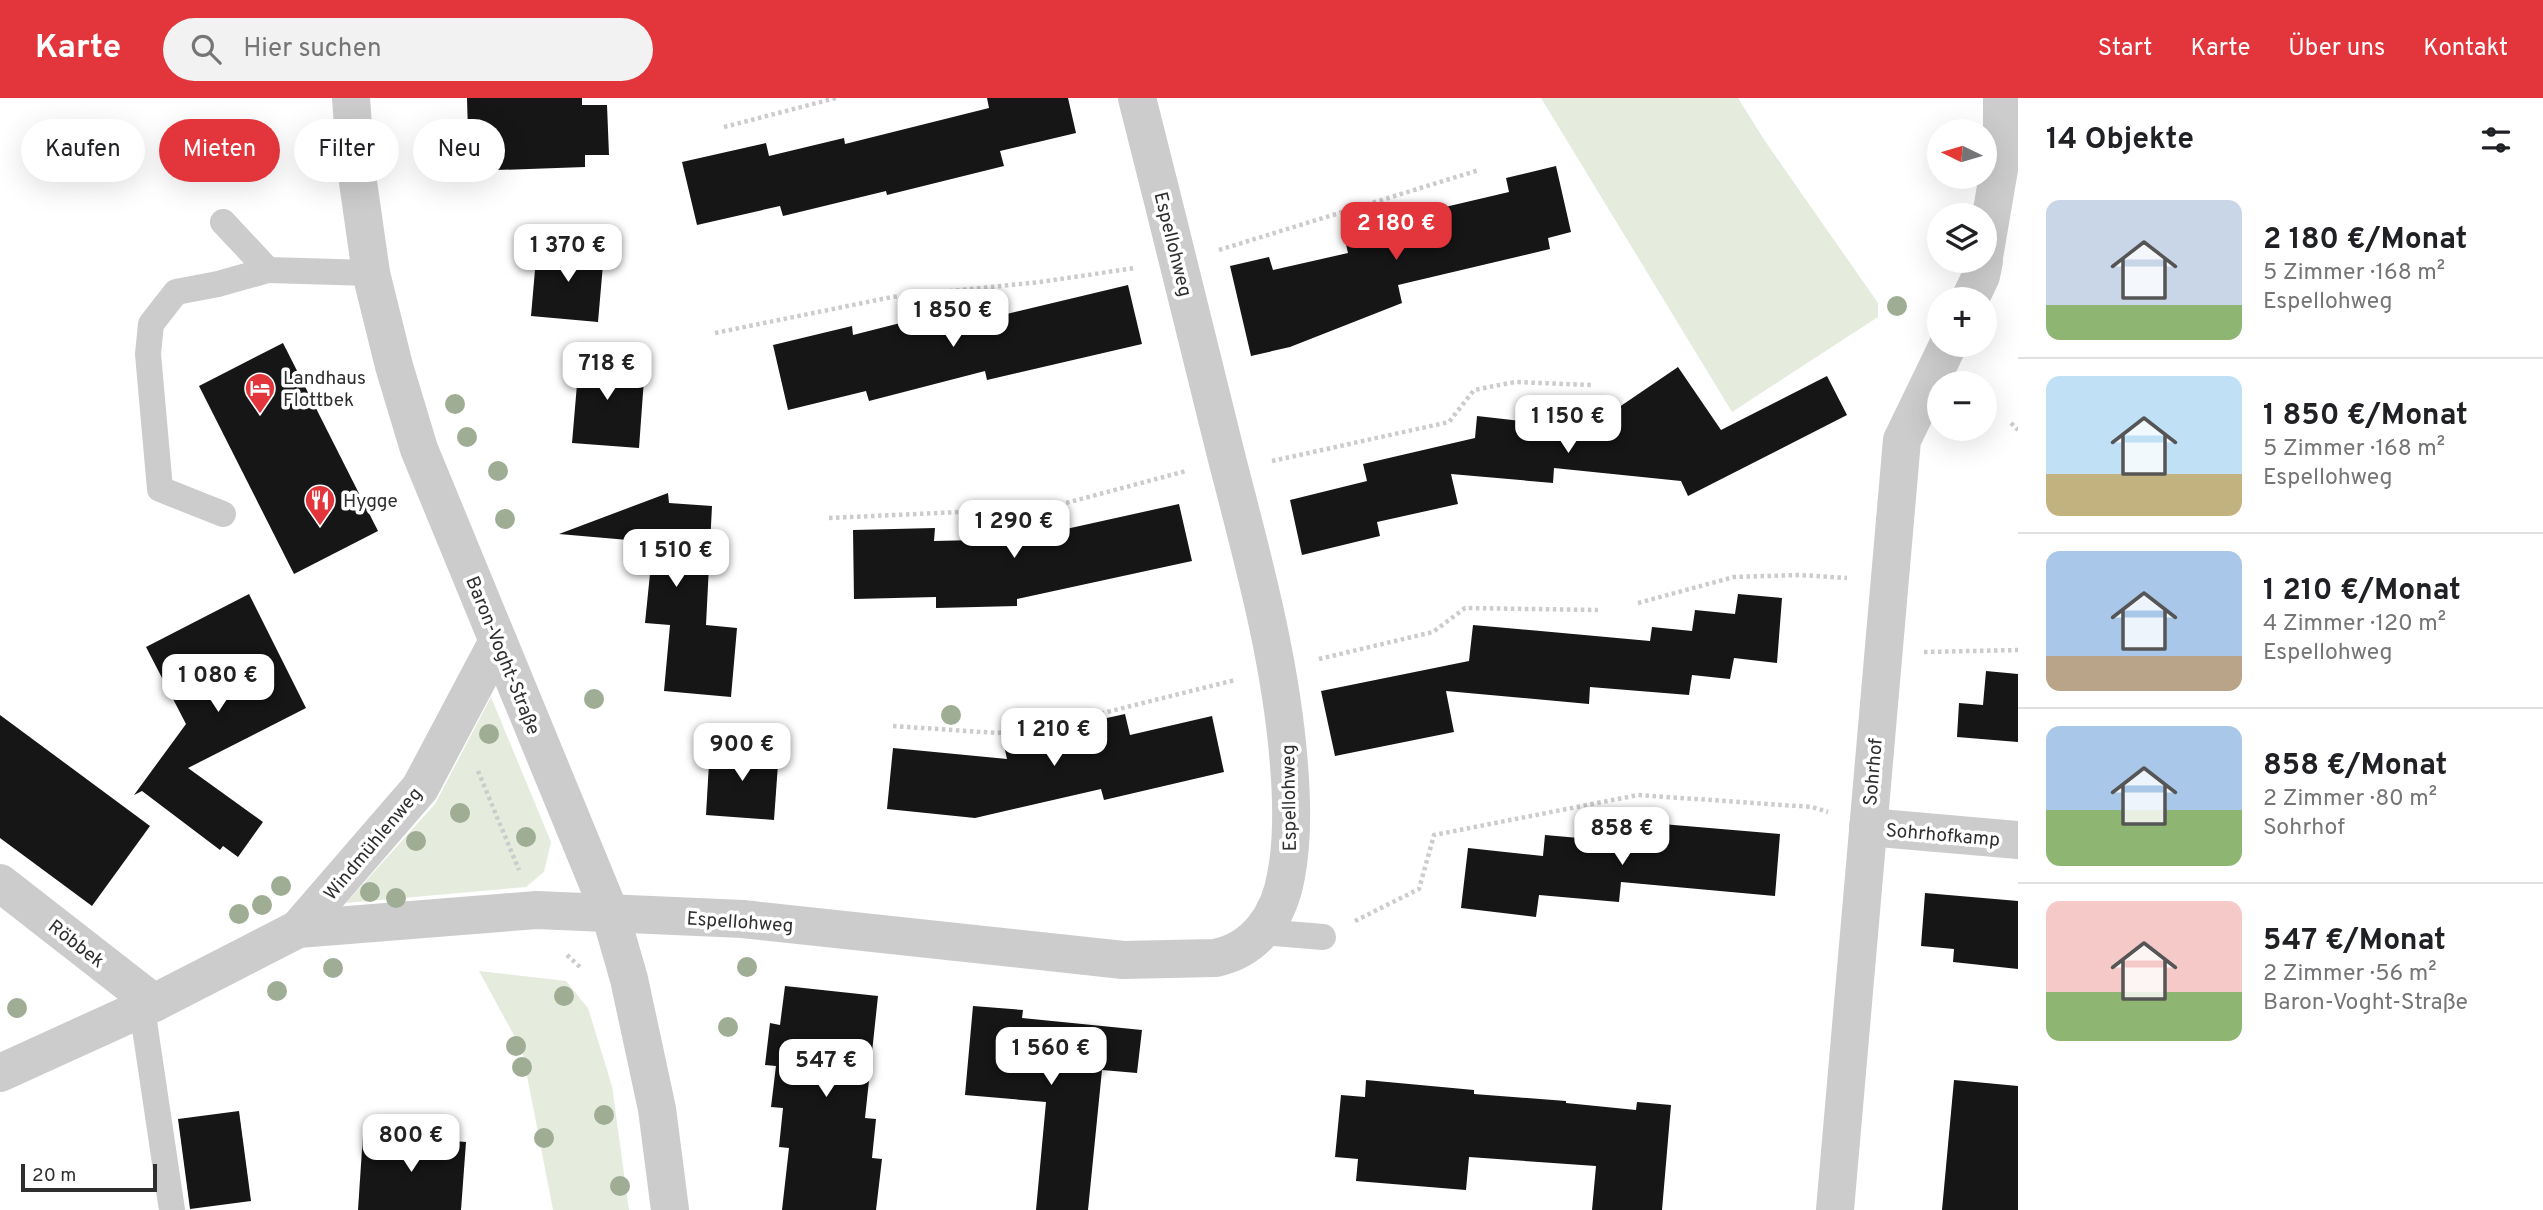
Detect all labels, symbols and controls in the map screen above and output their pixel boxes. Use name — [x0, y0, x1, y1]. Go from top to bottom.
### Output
search box — [163, 18, 653, 81]
text: Karte — [35, 28, 121, 70]
icon: search — [187, 30, 225, 68]
text: Hier suchen — [243, 33, 382, 66]
text: Start — [2098, 34, 2152, 64]
text: Karte — [2190, 34, 2250, 64]
text: Über uns — [2288, 34, 2385, 64]
text: Kontakt — [2423, 34, 2508, 64]
chip: Kaufen — [21, 119, 145, 182]
chip: Mieten — [159, 119, 280, 182]
chip: Filter — [294, 119, 399, 182]
chip: Neu — [413, 119, 505, 182]
north arrow — [1927, 119, 1997, 189]
map controls — [1927, 119, 1997, 441]
icon: filters — [2477, 121, 2515, 159]
text: 14 Objekte — [2046, 122, 2194, 159]
street label: Espellohweg — [1147, 190, 1197, 299]
pin: 2 180 € — [1331, 202, 1461, 262]
button: layers — [1927, 203, 1997, 273]
text: 2 180 € — [1357, 210, 1435, 239]
text: 2 180 €/Monat — [2263, 222, 2467, 259]
pin: 1 370 € — [503, 225, 633, 284]
icon: home — [2102, 228, 2186, 312]
text: 1 370 € — [530, 232, 606, 261]
text: 5 Zimmer · 168 m² — [2263, 259, 2445, 288]
button: + — [1927, 287, 1997, 357]
text: Espellohweg — [2263, 288, 2392, 317]
pin: 1 850 € — [888, 289, 1018, 349]
text: 1 850 € — [914, 297, 992, 326]
pin: 718 € — [558, 342, 656, 402]
text: 718 € — [579, 350, 635, 379]
place label: Landhaus Flottbek — [283, 367, 366, 413]
hotel icon: Landhaus Flottbek — [243, 371, 277, 415]
button: − — [1927, 371, 1997, 441]
pin: 1 150 € — [1503, 396, 1633, 455]
text: 1 850 €/Monat — [2263, 398, 2468, 435]
text: 1 150 € — [1531, 403, 1605, 432]
icon: home — [2102, 404, 2186, 488]
text: 5 Zimmer · 168 m² — [2263, 435, 2445, 464]
text: Espellohweg — [2263, 464, 2392, 493]
restaurant icon: Hygge — [303, 483, 337, 527]
place label: Hygge — [343, 490, 398, 514]
pin: 1 290 € — [949, 500, 1079, 560]
text: 1 290 € — [975, 508, 1053, 537]
pin: 1 510 € — [611, 530, 741, 589]
text: 1 510 € — [639, 537, 713, 566]
street label: Baron-Voght-Straße — [459, 573, 545, 739]
text: 1 210 €/Monat — [2263, 573, 2461, 610]
icon: home — [2102, 579, 2186, 663]
text: 4 Zimmer · 120 m² — [2263, 610, 2446, 639]
text: Espellohweg — [2263, 639, 2392, 668]
pin: 1 080 € — [153, 654, 283, 714]
text: 1 080 € — [178, 662, 258, 691]
pin: 1 210 € — [989, 708, 1119, 768]
text: 1 210 € — [1017, 716, 1091, 745]
pin: 900 € — [693, 724, 791, 783]
text: 900 € — [710, 731, 774, 760]
street label: Sohrhof — [1859, 737, 1889, 807]
street label: Espellohweg — [1277, 744, 1303, 852]
text: 858 €/Monat — [2263, 748, 2447, 785]
icon: home — [2102, 754, 2186, 838]
street label: Windmühlenweg — [319, 783, 428, 906]
text: 2 Zimmer · 80 m² — [2263, 785, 2437, 814]
pin: 858 € — [1573, 808, 1671, 867]
text: Sohrhof — [2263, 814, 2345, 843]
text: 858 € — [1590, 815, 1654, 844]
street label: Sohrhofkamp — [1885, 819, 2001, 853]
street label: Espellohweg — [686, 907, 794, 939]
street label: Röbbek — [43, 915, 109, 974]
text: 547 €/Monat — [2263, 923, 2446, 960]
icon: home — [2102, 929, 2186, 1013]
text: 2 Zimmer · 56 m² — [2263, 960, 2436, 989]
text: Baron-Voght-Straße — [2263, 989, 2468, 1018]
pin: 1 560 € — [986, 1028, 1116, 1087]
text: 1 560 € — [1012, 1035, 1090, 1064]
pin: 547 € — [777, 1040, 875, 1099]
text: 547 € — [795, 1047, 857, 1076]
pin: 800 € — [362, 1114, 460, 1174]
text: 800 € — [379, 1122, 443, 1151]
scale bar — [21, 1161, 158, 1193]
text: 20 m — [32, 1164, 76, 1188]

